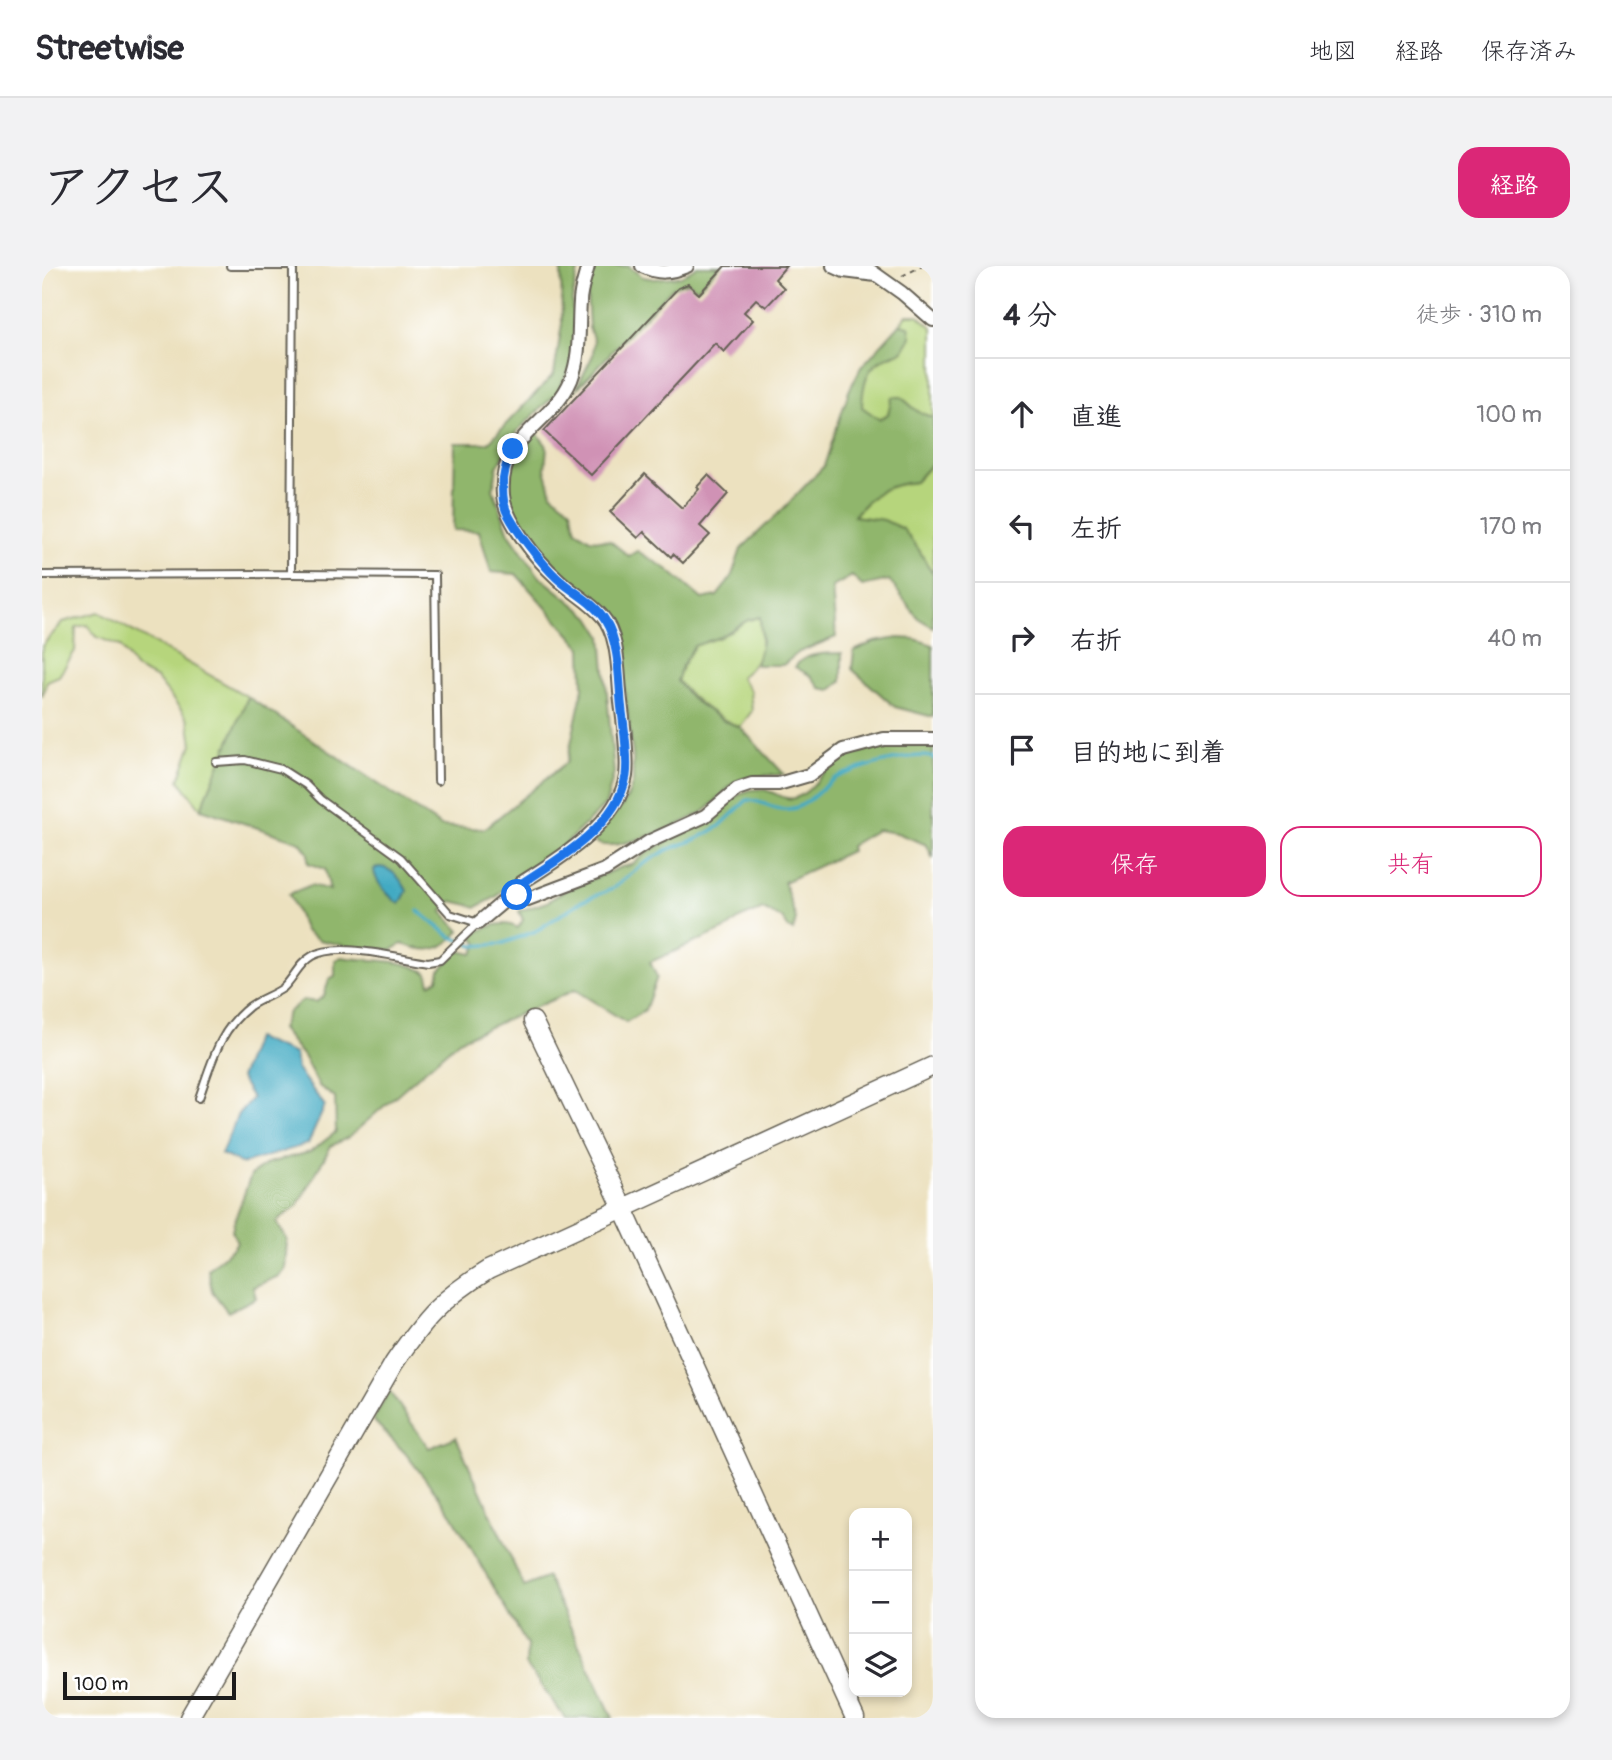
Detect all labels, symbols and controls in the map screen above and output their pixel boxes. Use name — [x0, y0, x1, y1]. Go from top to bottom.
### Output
text: Streetwise — [35, 28, 184, 69]
text: 地図 — [1309, 37, 1357, 66]
text: 経路 — [1395, 37, 1443, 66]
text: 保存済み — [1481, 37, 1577, 66]
button: 経路 — [1458, 147, 1570, 218]
text: アクセス — [42, 157, 235, 218]
text: 4 分 — [1003, 297, 1057, 334]
text: 徒歩 · 310 m — [1416, 300, 1542, 329]
icon: ahead — [1003, 395, 1041, 433]
text: 100 m — [1476, 400, 1542, 429]
text: 直進 — [1070, 401, 1122, 433]
route end — [497, 433, 528, 464]
icon: left — [1003, 507, 1041, 545]
text: 170 m — [1480, 512, 1542, 541]
text: 左折 — [1070, 513, 1122, 545]
icon: right — [1003, 619, 1041, 657]
text: 40 m — [1488, 624, 1542, 653]
text: 右折 — [1070, 625, 1122, 657]
icon: arrive — [1003, 731, 1041, 769]
text: 目的地に到着 — [1070, 737, 1226, 769]
button: 保存 — [1003, 826, 1266, 897]
button: 共有 — [1280, 826, 1542, 897]
route start — [501, 879, 532, 910]
map controls — [849, 1508, 912, 1697]
button: + — [849, 1508, 912, 1571]
button: − — [849, 1571, 912, 1634]
button: layers — [849, 1634, 912, 1697]
scale bar — [63, 1669, 236, 1701]
text: 100 m — [74, 1672, 128, 1696]

